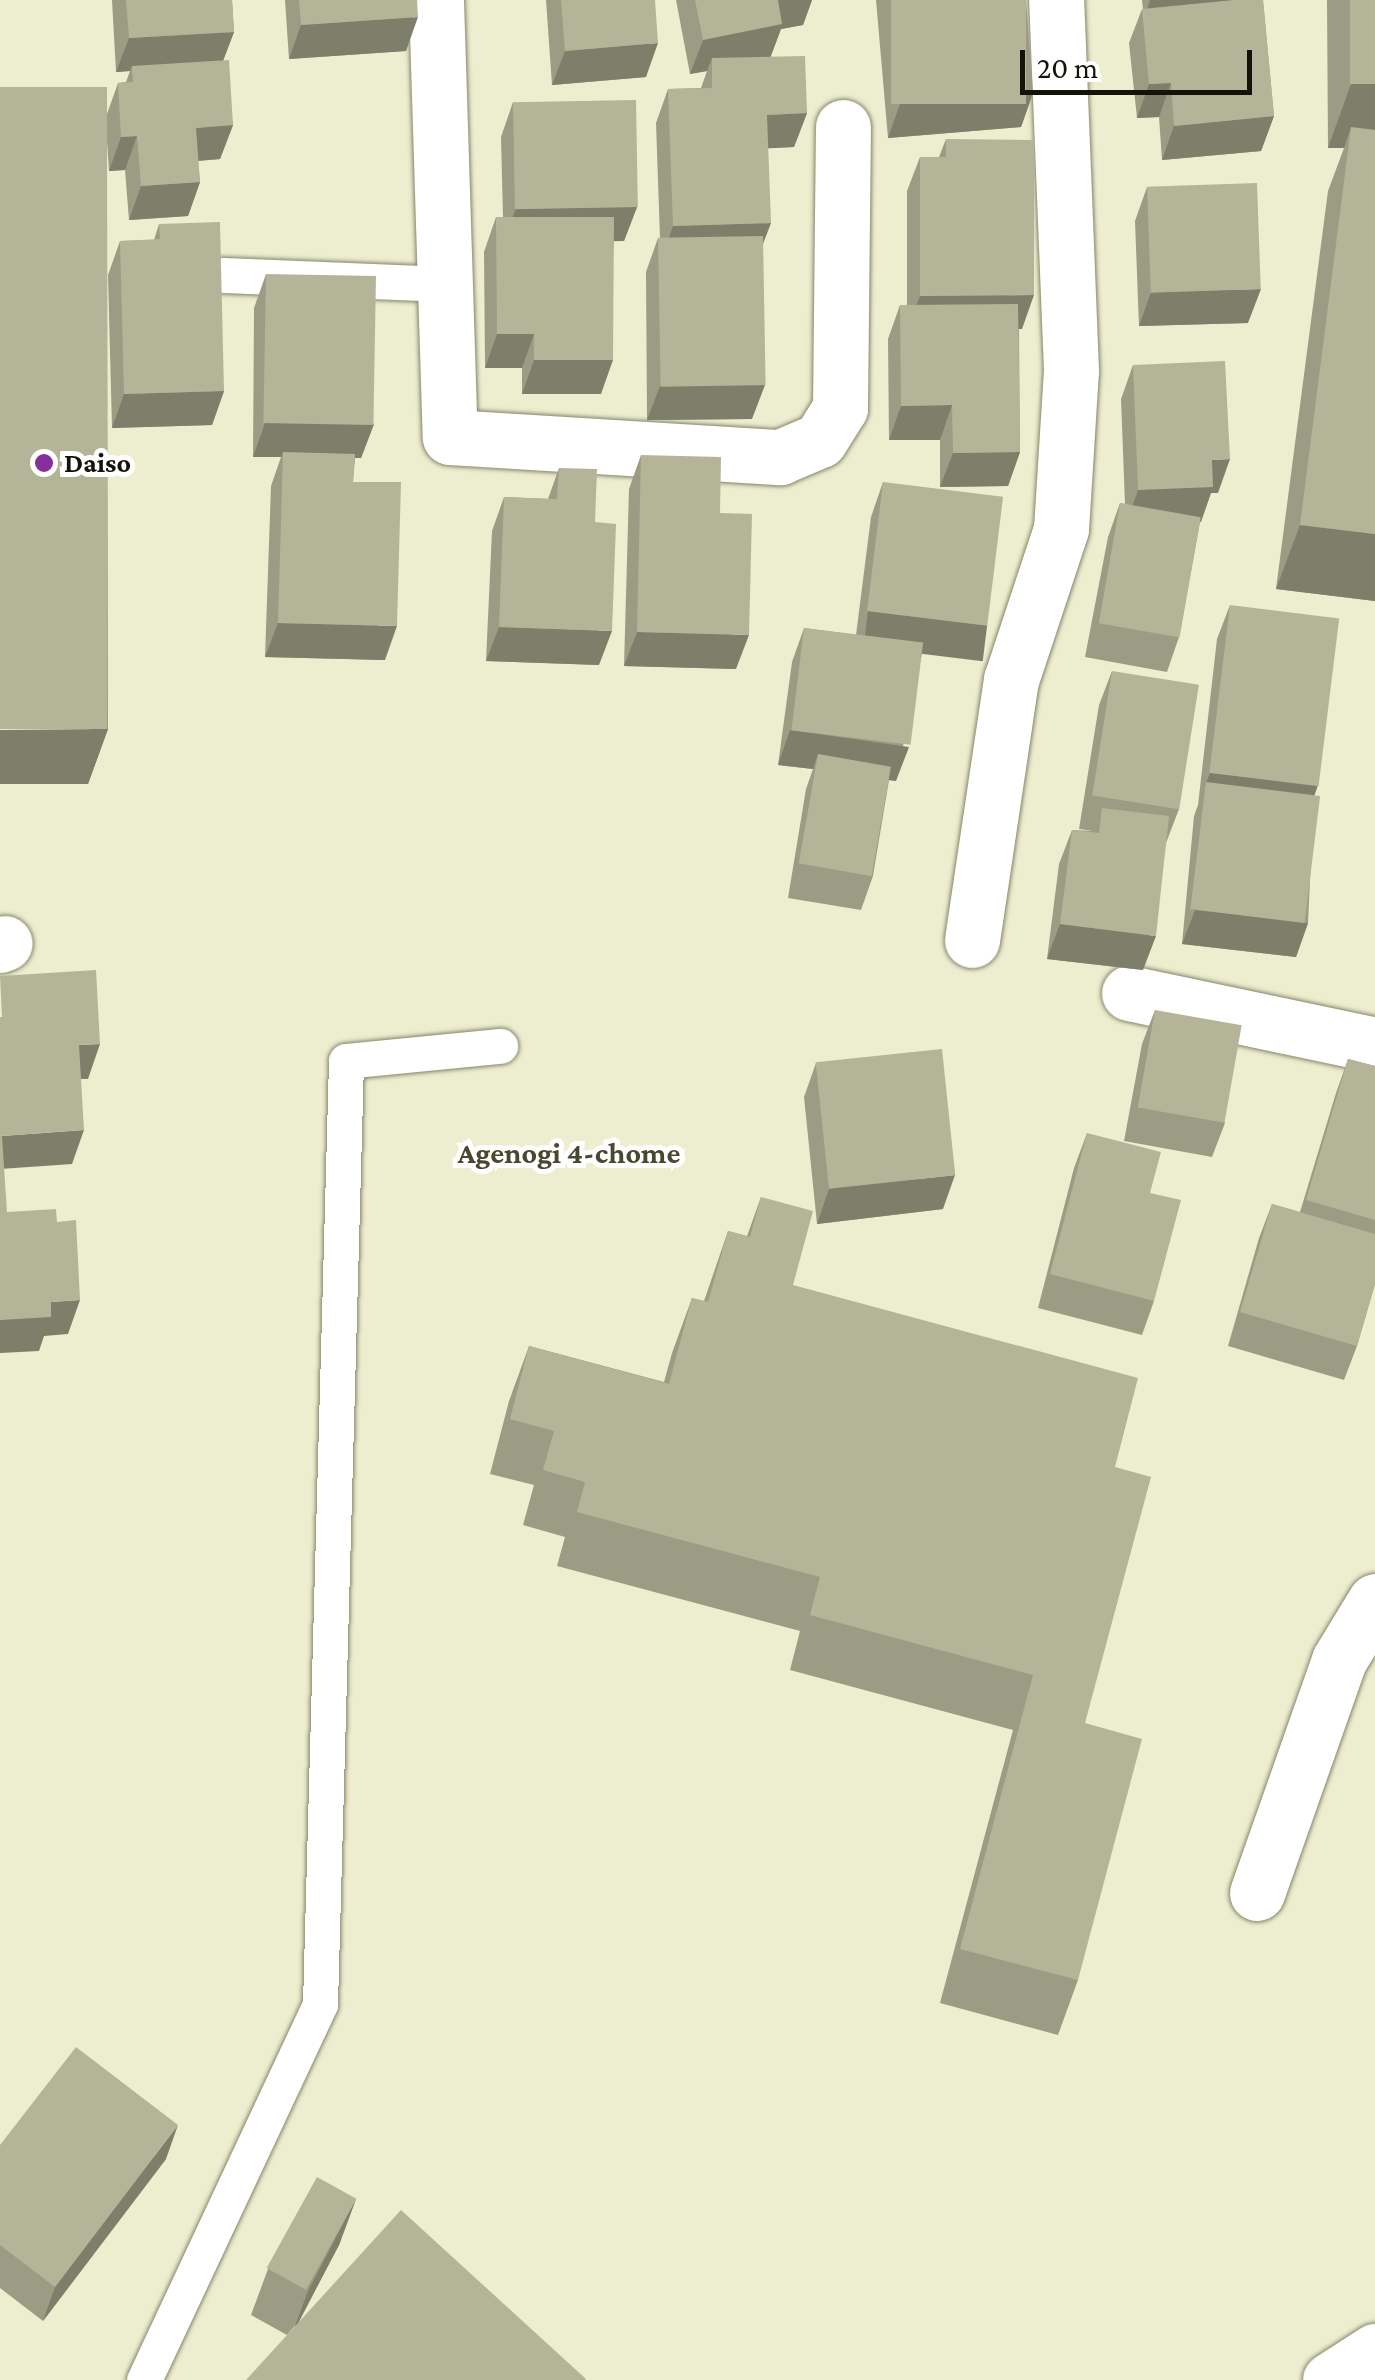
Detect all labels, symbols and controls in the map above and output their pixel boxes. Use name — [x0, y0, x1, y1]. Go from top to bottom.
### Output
scale bar — [1025, 30, 1258, 92]
text: 20 m — [1037, 51, 1098, 84]
place label: Daiso — [64, 446, 131, 480]
marker: Daiso — [33, 452, 55, 474]
district label: Agenogi 4-chome — [458, 1135, 680, 1171]

